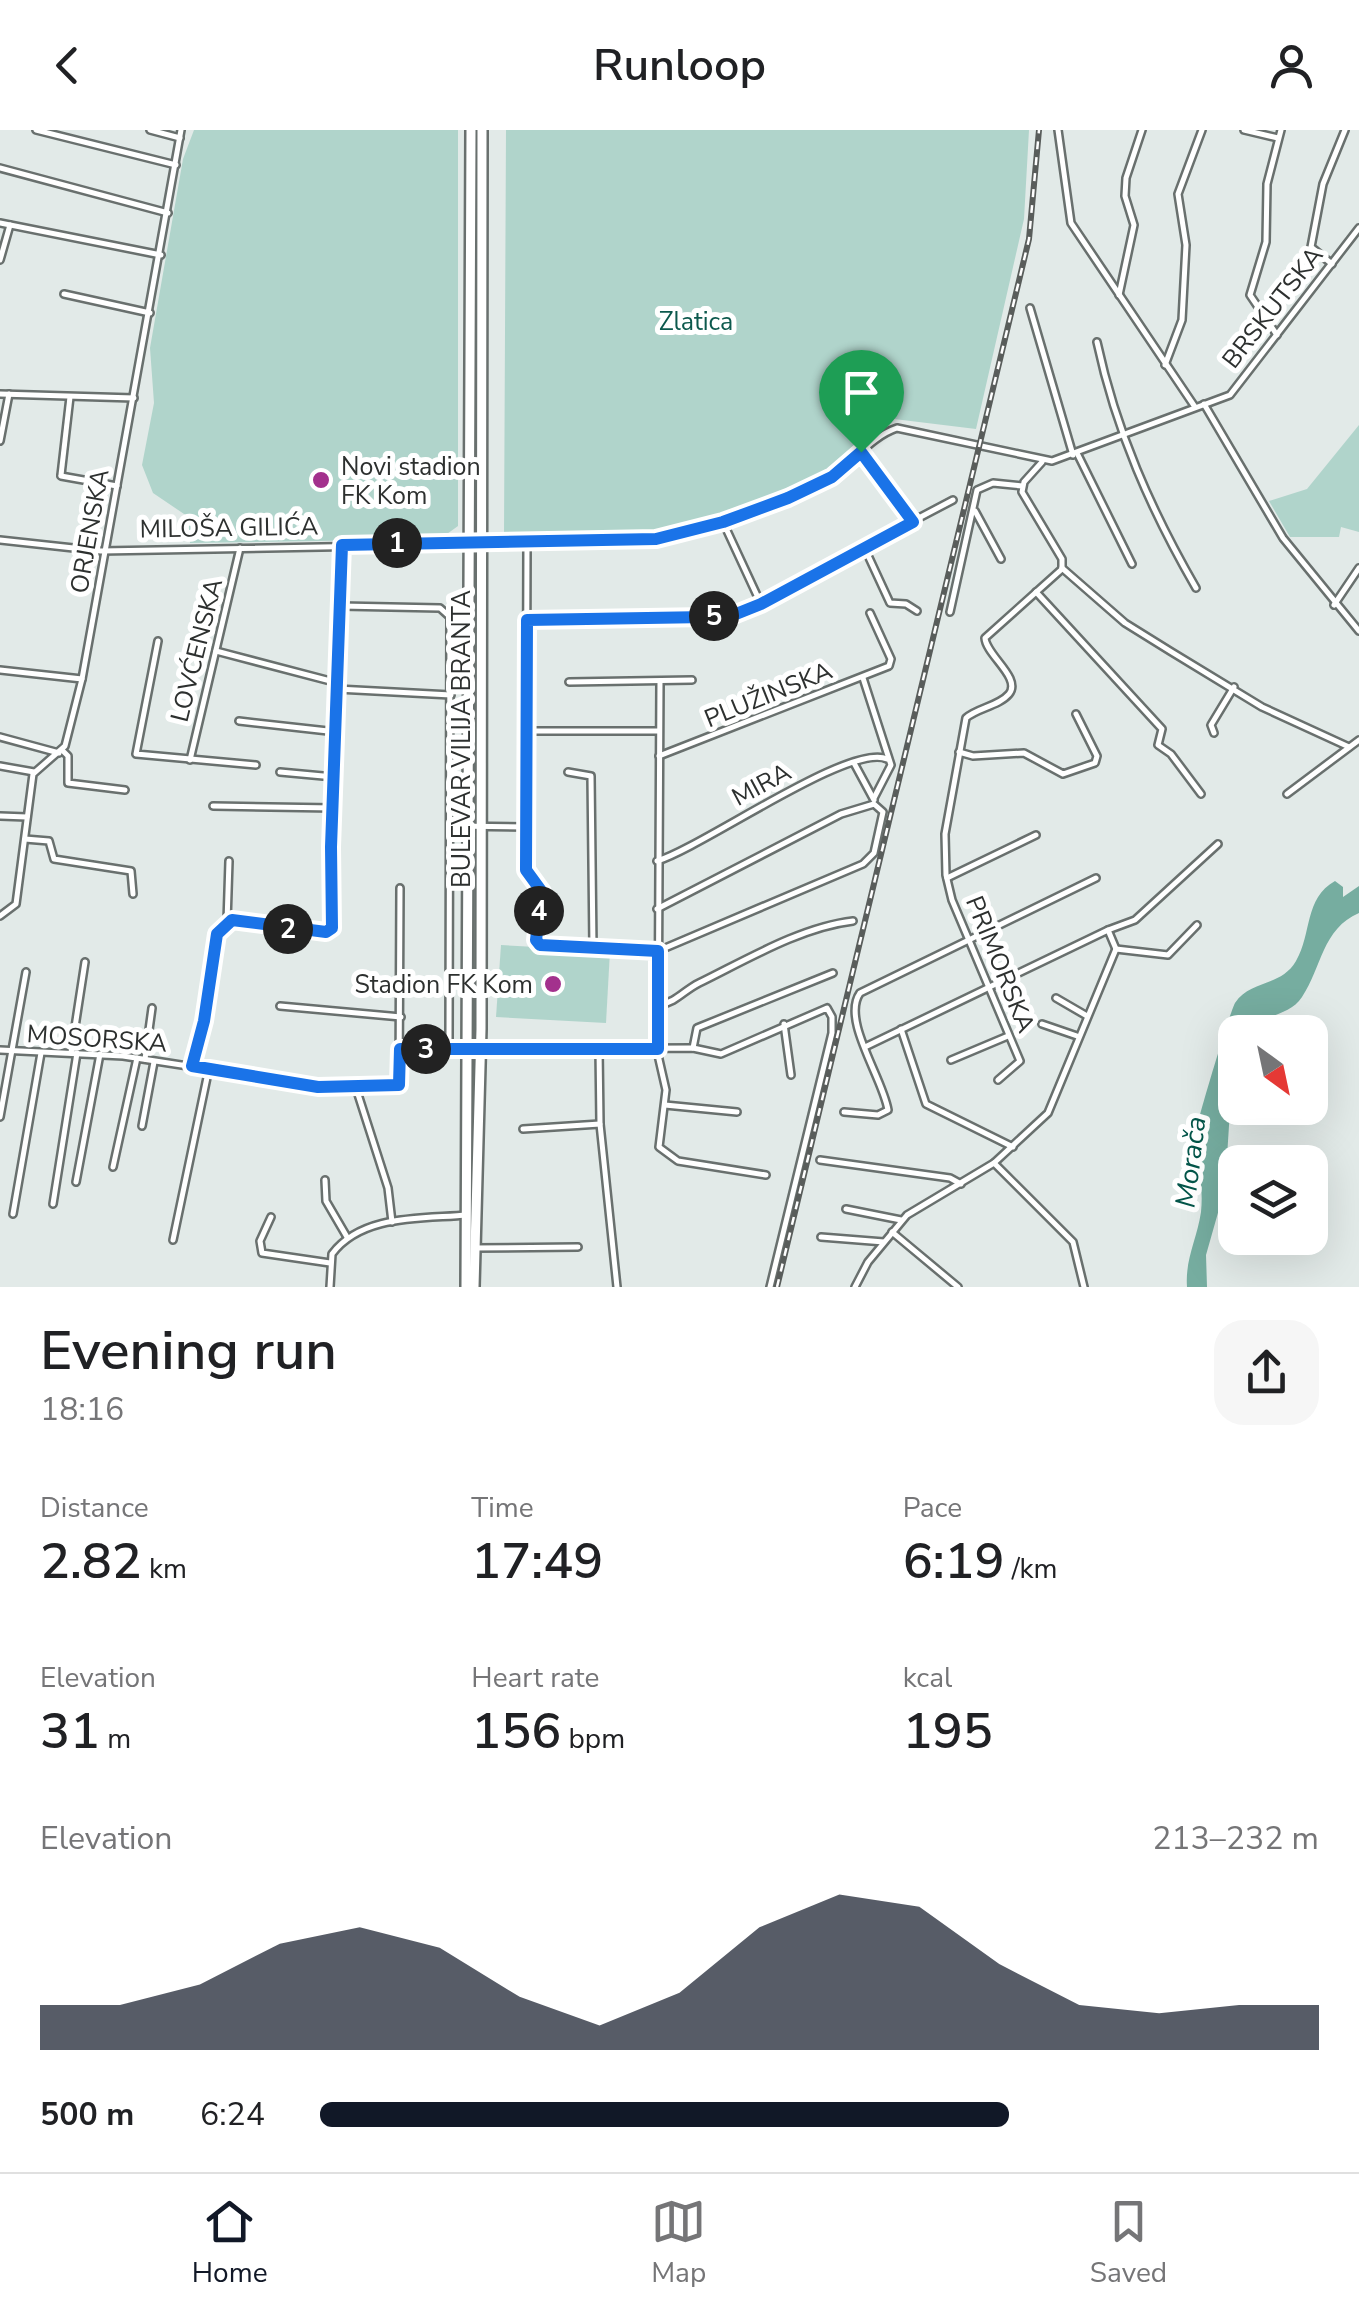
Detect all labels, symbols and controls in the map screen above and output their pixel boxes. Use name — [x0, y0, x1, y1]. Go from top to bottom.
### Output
text: Runloop — [593, 35, 766, 96]
icon: back — [40, 38, 95, 93]
icon: person — [1264, 38, 1319, 93]
street label: BRSKUTSKA — [1215, 240, 1331, 375]
park label: Zlatica — [659, 305, 733, 339]
pin — [819, 350, 904, 453]
icon: arrive — [834, 365, 889, 420]
place label: Novi stadion FK Kom — [341, 450, 481, 513]
street label: ORJENSKA — [62, 466, 118, 596]
marker: Novi stadion FK Kom — [310, 469, 332, 491]
street label: MILOŠA GILIĆA — [139, 509, 319, 547]
pin: 1 — [372, 518, 422, 568]
text: 1 — [389, 524, 405, 562]
street label: LOVĆENSKA — [163, 575, 231, 726]
street label: BULEVAR VILIJA BRANTA — [445, 590, 479, 888]
pin: 5 — [689, 591, 739, 641]
text: 5 — [706, 597, 722, 635]
street label: PLUŽINSKA — [699, 654, 837, 736]
street label: MIRA — [726, 755, 797, 815]
pin: 4 — [514, 886, 564, 936]
street label: PRIMORSKA — [957, 891, 1043, 1038]
text: 4 — [531, 892, 547, 930]
pin: 2 — [263, 904, 313, 954]
text: 2 — [280, 910, 296, 948]
place label: Stadion FK Kom — [354, 968, 533, 1002]
marker: Stadion FK Kom — [542, 973, 564, 995]
north arrow — [1218, 1015, 1328, 1125]
map controls — [1218, 1015, 1328, 1255]
street label: MOSORSKA — [26, 1017, 168, 1061]
pin: 3 — [401, 1024, 451, 1074]
text: 3 — [418, 1030, 434, 1068]
water label: Morača — [1167, 1114, 1215, 1210]
button: layers — [1218, 1145, 1328, 1255]
text: Evening run — [40, 1313, 337, 1388]
button: share — [1214, 1320, 1319, 1425]
text: 18:16 — [40, 1388, 124, 1431]
text: Distance — [40, 1489, 149, 1527]
text: Time — [471, 1489, 534, 1527]
text: Pace — [903, 1489, 962, 1527]
text: 2.82 — [40, 1527, 142, 1596]
text: 17:49 — [471, 1527, 603, 1596]
text: 6:19 — [903, 1527, 1005, 1596]
text: km — [142, 1550, 187, 1588]
text: /km — [1005, 1550, 1058, 1588]
text: Elevation — [40, 1659, 156, 1697]
text: Heart rate — [471, 1659, 599, 1697]
text: kcal — [903, 1659, 952, 1697]
text: 31 — [40, 1697, 100, 1766]
text: 156 — [471, 1697, 561, 1766]
text: 195 — [903, 1697, 993, 1766]
text: m — [100, 1720, 131, 1758]
text: bpm — [561, 1720, 625, 1758]
text: Elevation — [40, 1817, 173, 1860]
text: 213–232 m — [1152, 1817, 1319, 1860]
text: 500 m — [40, 2093, 134, 2136]
text: 6:24 — [200, 2093, 265, 2136]
tab: Home — [192, 2194, 268, 2292]
tab: Map — [651, 2194, 706, 2292]
tab: Saved — [1090, 2194, 1167, 2292]

